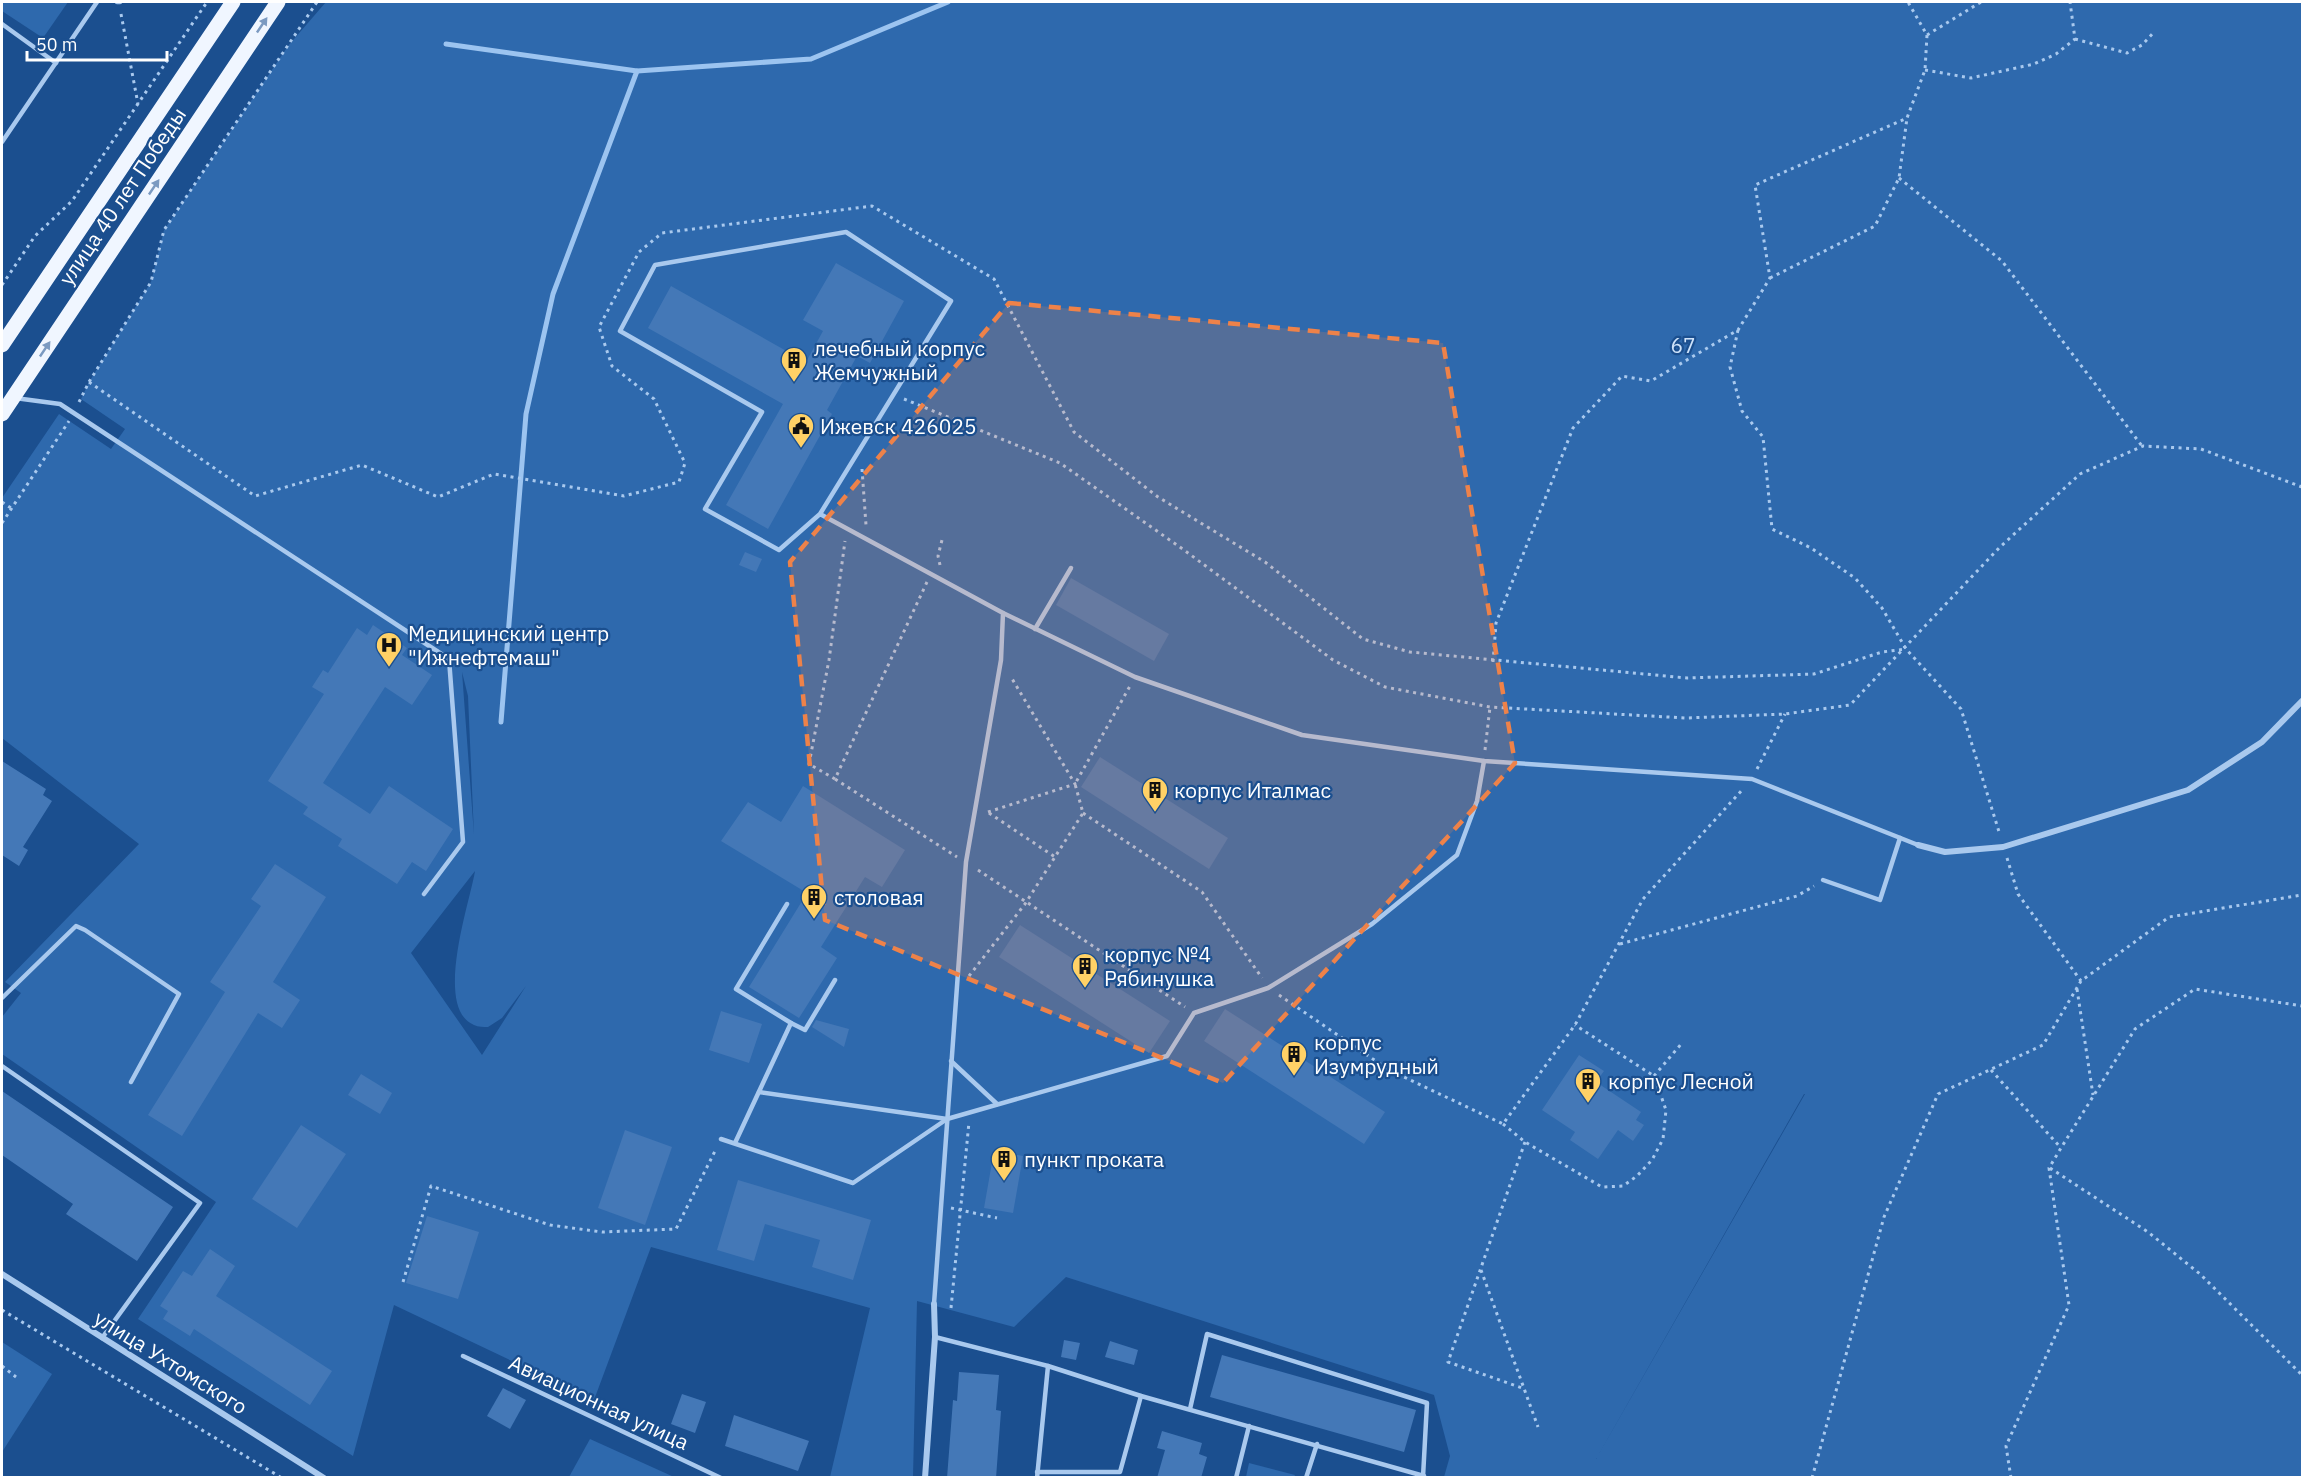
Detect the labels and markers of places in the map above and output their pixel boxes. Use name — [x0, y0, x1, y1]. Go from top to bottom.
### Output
place label: лечебный корпус Жемчужный — [814, 334, 985, 386]
building icon: лечебный корпус Жемчужный — [779, 345, 809, 383]
public building icon: Ижевск 426025 — [786, 411, 816, 449]
place label: Ижевск 426025 — [820, 412, 977, 440]
place label: Медицинский центр "Ижнефтемаш" — [408, 619, 609, 671]
hospital icon: Медицинский центр "Ижнефтемаш" — [374, 630, 404, 668]
building icon: корпус Италмас — [1140, 775, 1170, 813]
place label: корпус Италмас — [1174, 776, 1331, 804]
building icon: столовая — [799, 882, 829, 920]
place label: столовая — [834, 883, 924, 911]
place label: корпус №4 Рябинушка — [1104, 940, 1214, 992]
building icon: корпус №4 Рябинушка — [1070, 951, 1100, 989]
place label: корпус Изумрудный — [1314, 1028, 1439, 1080]
building icon: корпус Изумрудный — [1279, 1039, 1309, 1077]
building icon: корпус Лесной — [1573, 1066, 1603, 1104]
place label: корпус Лесной — [1608, 1067, 1754, 1095]
building icon: пункт проката — [989, 1144, 1019, 1182]
place label: пункт проката — [1024, 1145, 1164, 1173]

